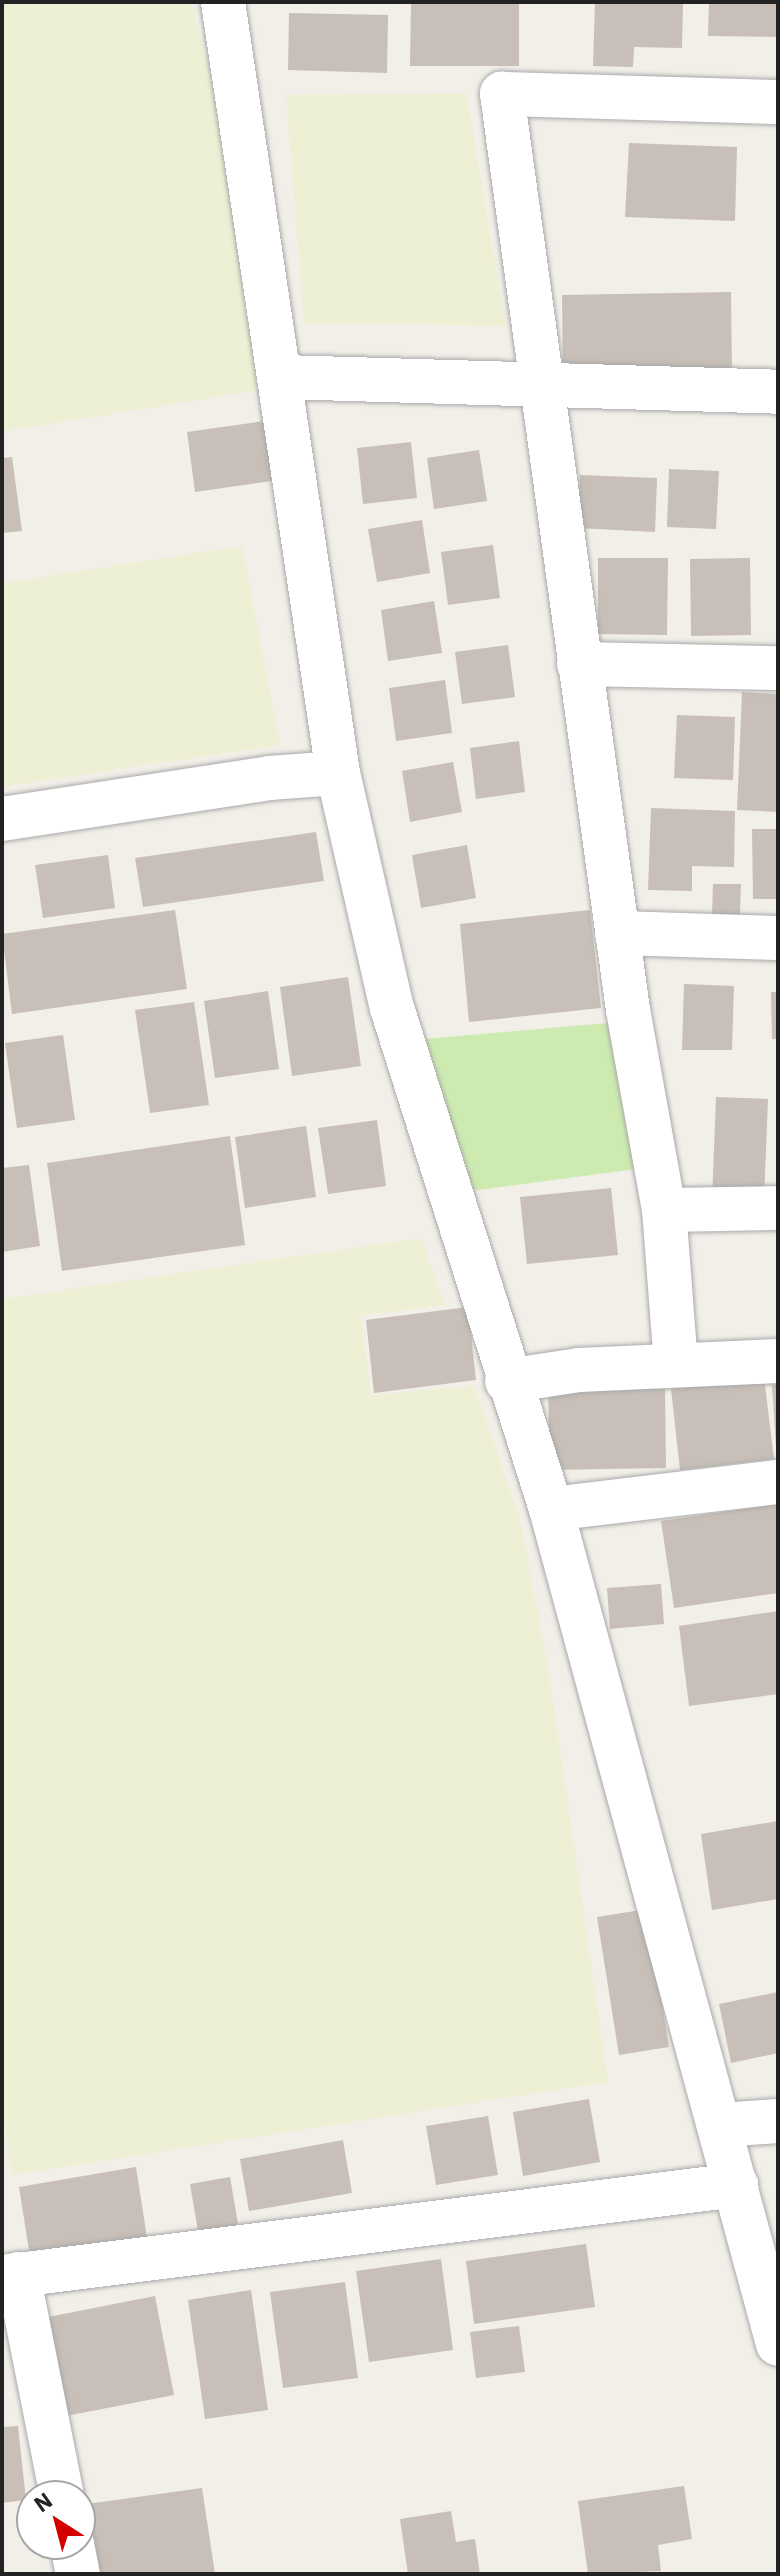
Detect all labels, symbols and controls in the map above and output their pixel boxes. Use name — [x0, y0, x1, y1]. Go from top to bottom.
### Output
north arrow — [16, 2480, 96, 2560]
text: N — [28, 2485, 58, 2518]

